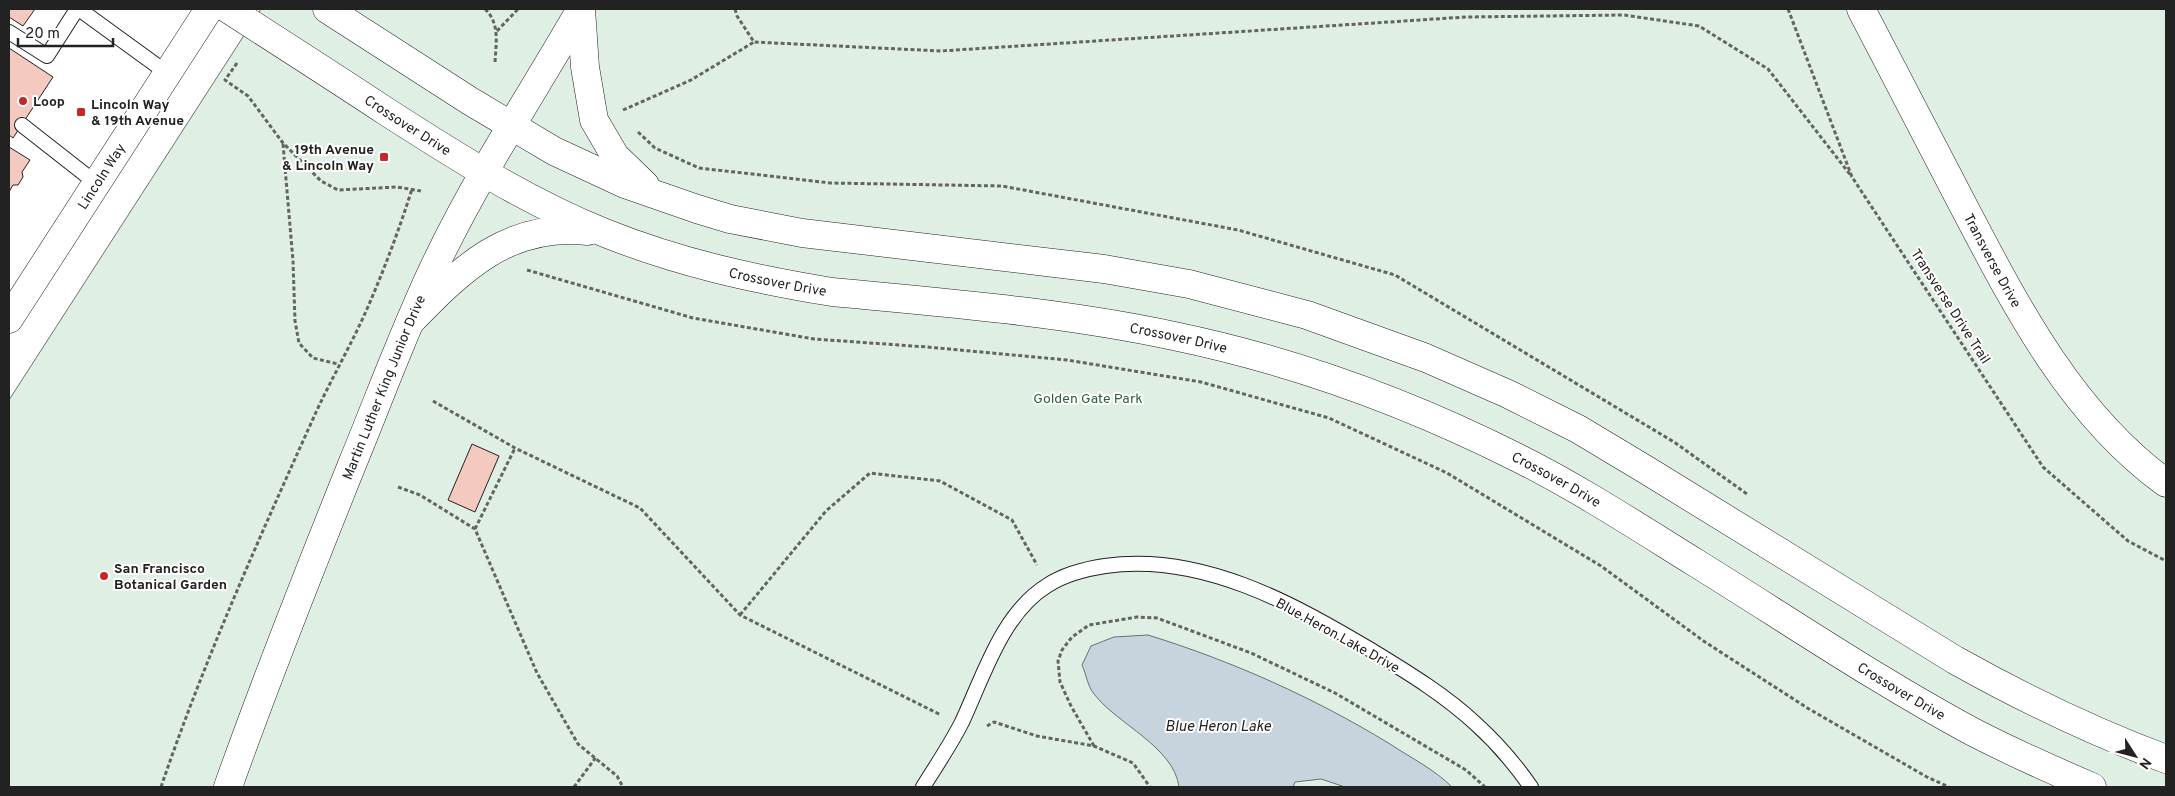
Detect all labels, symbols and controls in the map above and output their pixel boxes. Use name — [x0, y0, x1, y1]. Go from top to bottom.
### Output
scale bar — [18, 15, 112, 47]
text: 20 m — [25, 25, 60, 44]
street label: Crossover Drive — [360, 92, 453, 160]
place label: Loop — [33, 94, 65, 111]
marker: Loop — [17, 95, 29, 107]
place label: Lincoln Way & 19th Avenue — [91, 97, 184, 130]
marker: Lincoln Way & 19th Avenue — [75, 106, 87, 118]
street label: Lincoln Way — [75, 141, 130, 213]
place label: 19th Avenue & Lincoln Way — [282, 142, 374, 175]
marker: 19th Avenue & Lincoln Way — [378, 151, 390, 163]
street label: Transverse Drive — [1959, 211, 2024, 311]
street label: Transverse Drive Trail — [1906, 246, 1993, 368]
street label: Crossover Drive — [727, 265, 828, 301]
street label: Martin Luther King Junior Drive — [340, 293, 430, 483]
street label: Crossover Drive — [1128, 320, 1229, 358]
park label: Golden Gate Park — [1033, 391, 1143, 408]
street label: Crossover Drive — [1508, 449, 1603, 512]
place label: San Francisco Botanical Garden — [114, 561, 227, 594]
marker: San Francisco Botanical Garden — [98, 570, 110, 582]
street label: Blue Heron Lake Drive — [1272, 595, 1402, 677]
street label: Crossover Drive — [1854, 660, 1948, 725]
water label: Blue Heron Lake — [1165, 718, 1271, 737]
north arrow — [2110, 731, 2160, 781]
text: N — [2134, 754, 2154, 772]

